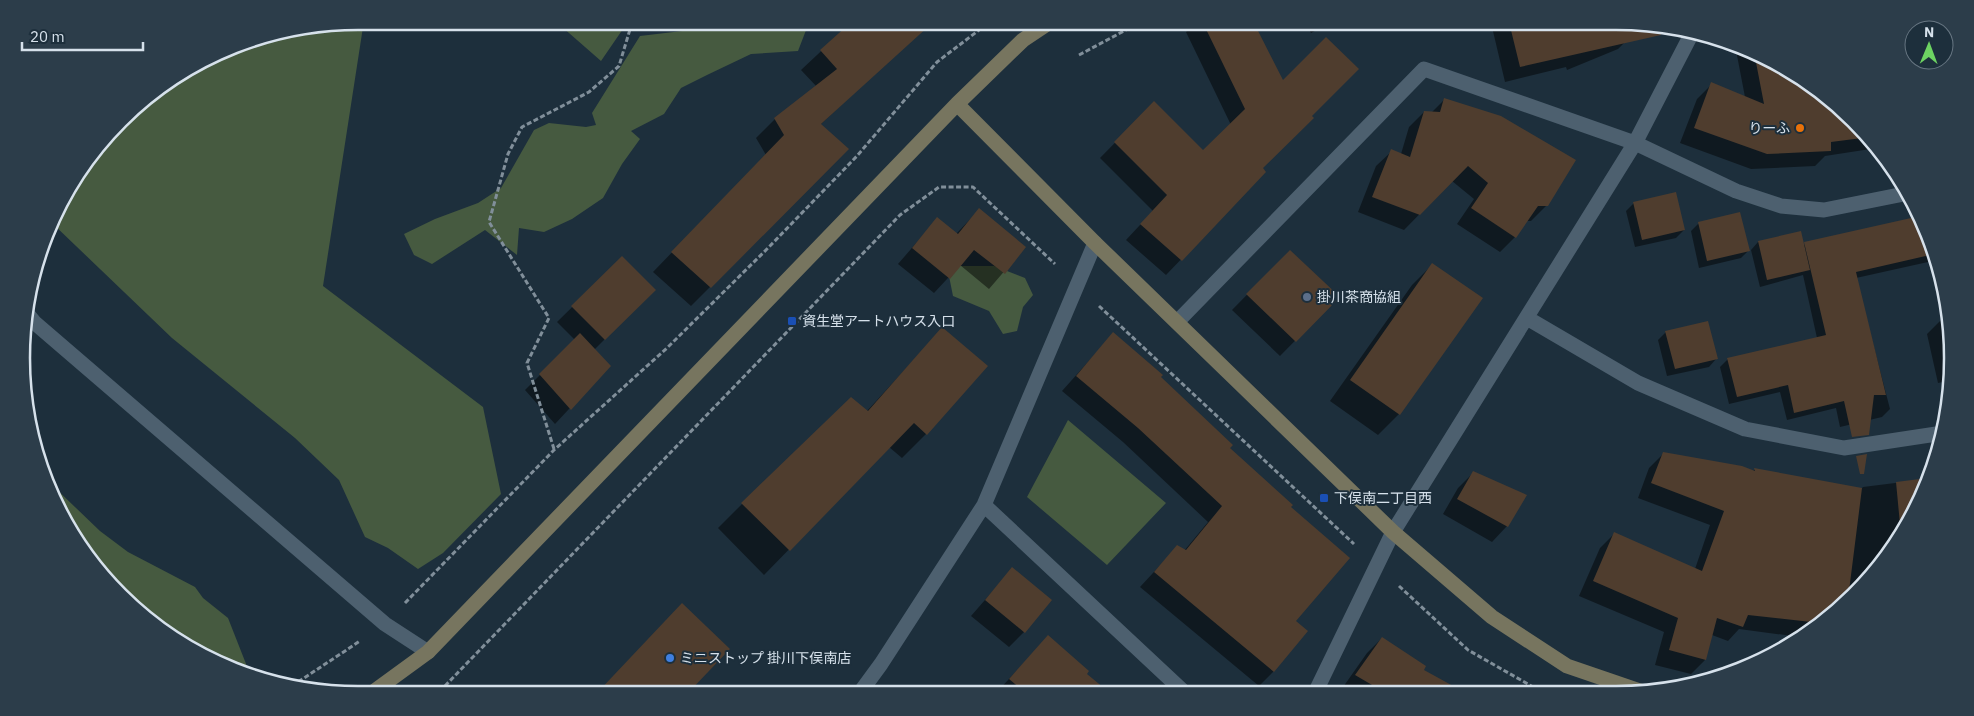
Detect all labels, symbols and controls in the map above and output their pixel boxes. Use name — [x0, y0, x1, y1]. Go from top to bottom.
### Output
scale bar — [22, 20, 144, 52]
north arrow — [1904, 20, 1954, 70]
text: N — [1924, 23, 1934, 41]
text: 20 m — [30, 27, 65, 46]
place label: りーふ — [1749, 119, 1790, 137]
marker: りーふ — [1794, 122, 1806, 134]
place label: 掛川茶商協組 — [1317, 288, 1401, 306]
marker: 掛川茶商協組 — [1301, 291, 1313, 303]
place label: 資生堂アートハウス入口 — [802, 312, 955, 330]
marker: 資生堂アートハウス入口 — [786, 315, 798, 327]
place label: 下俣南二丁目西 — [1334, 489, 1432, 507]
marker: 下俣南二丁目西 — [1318, 492, 1330, 504]
place label: ミニストップ 掛川下俣南店 — [680, 649, 851, 667]
marker: ミニストップ 掛川下俣南店 — [664, 652, 676, 664]

